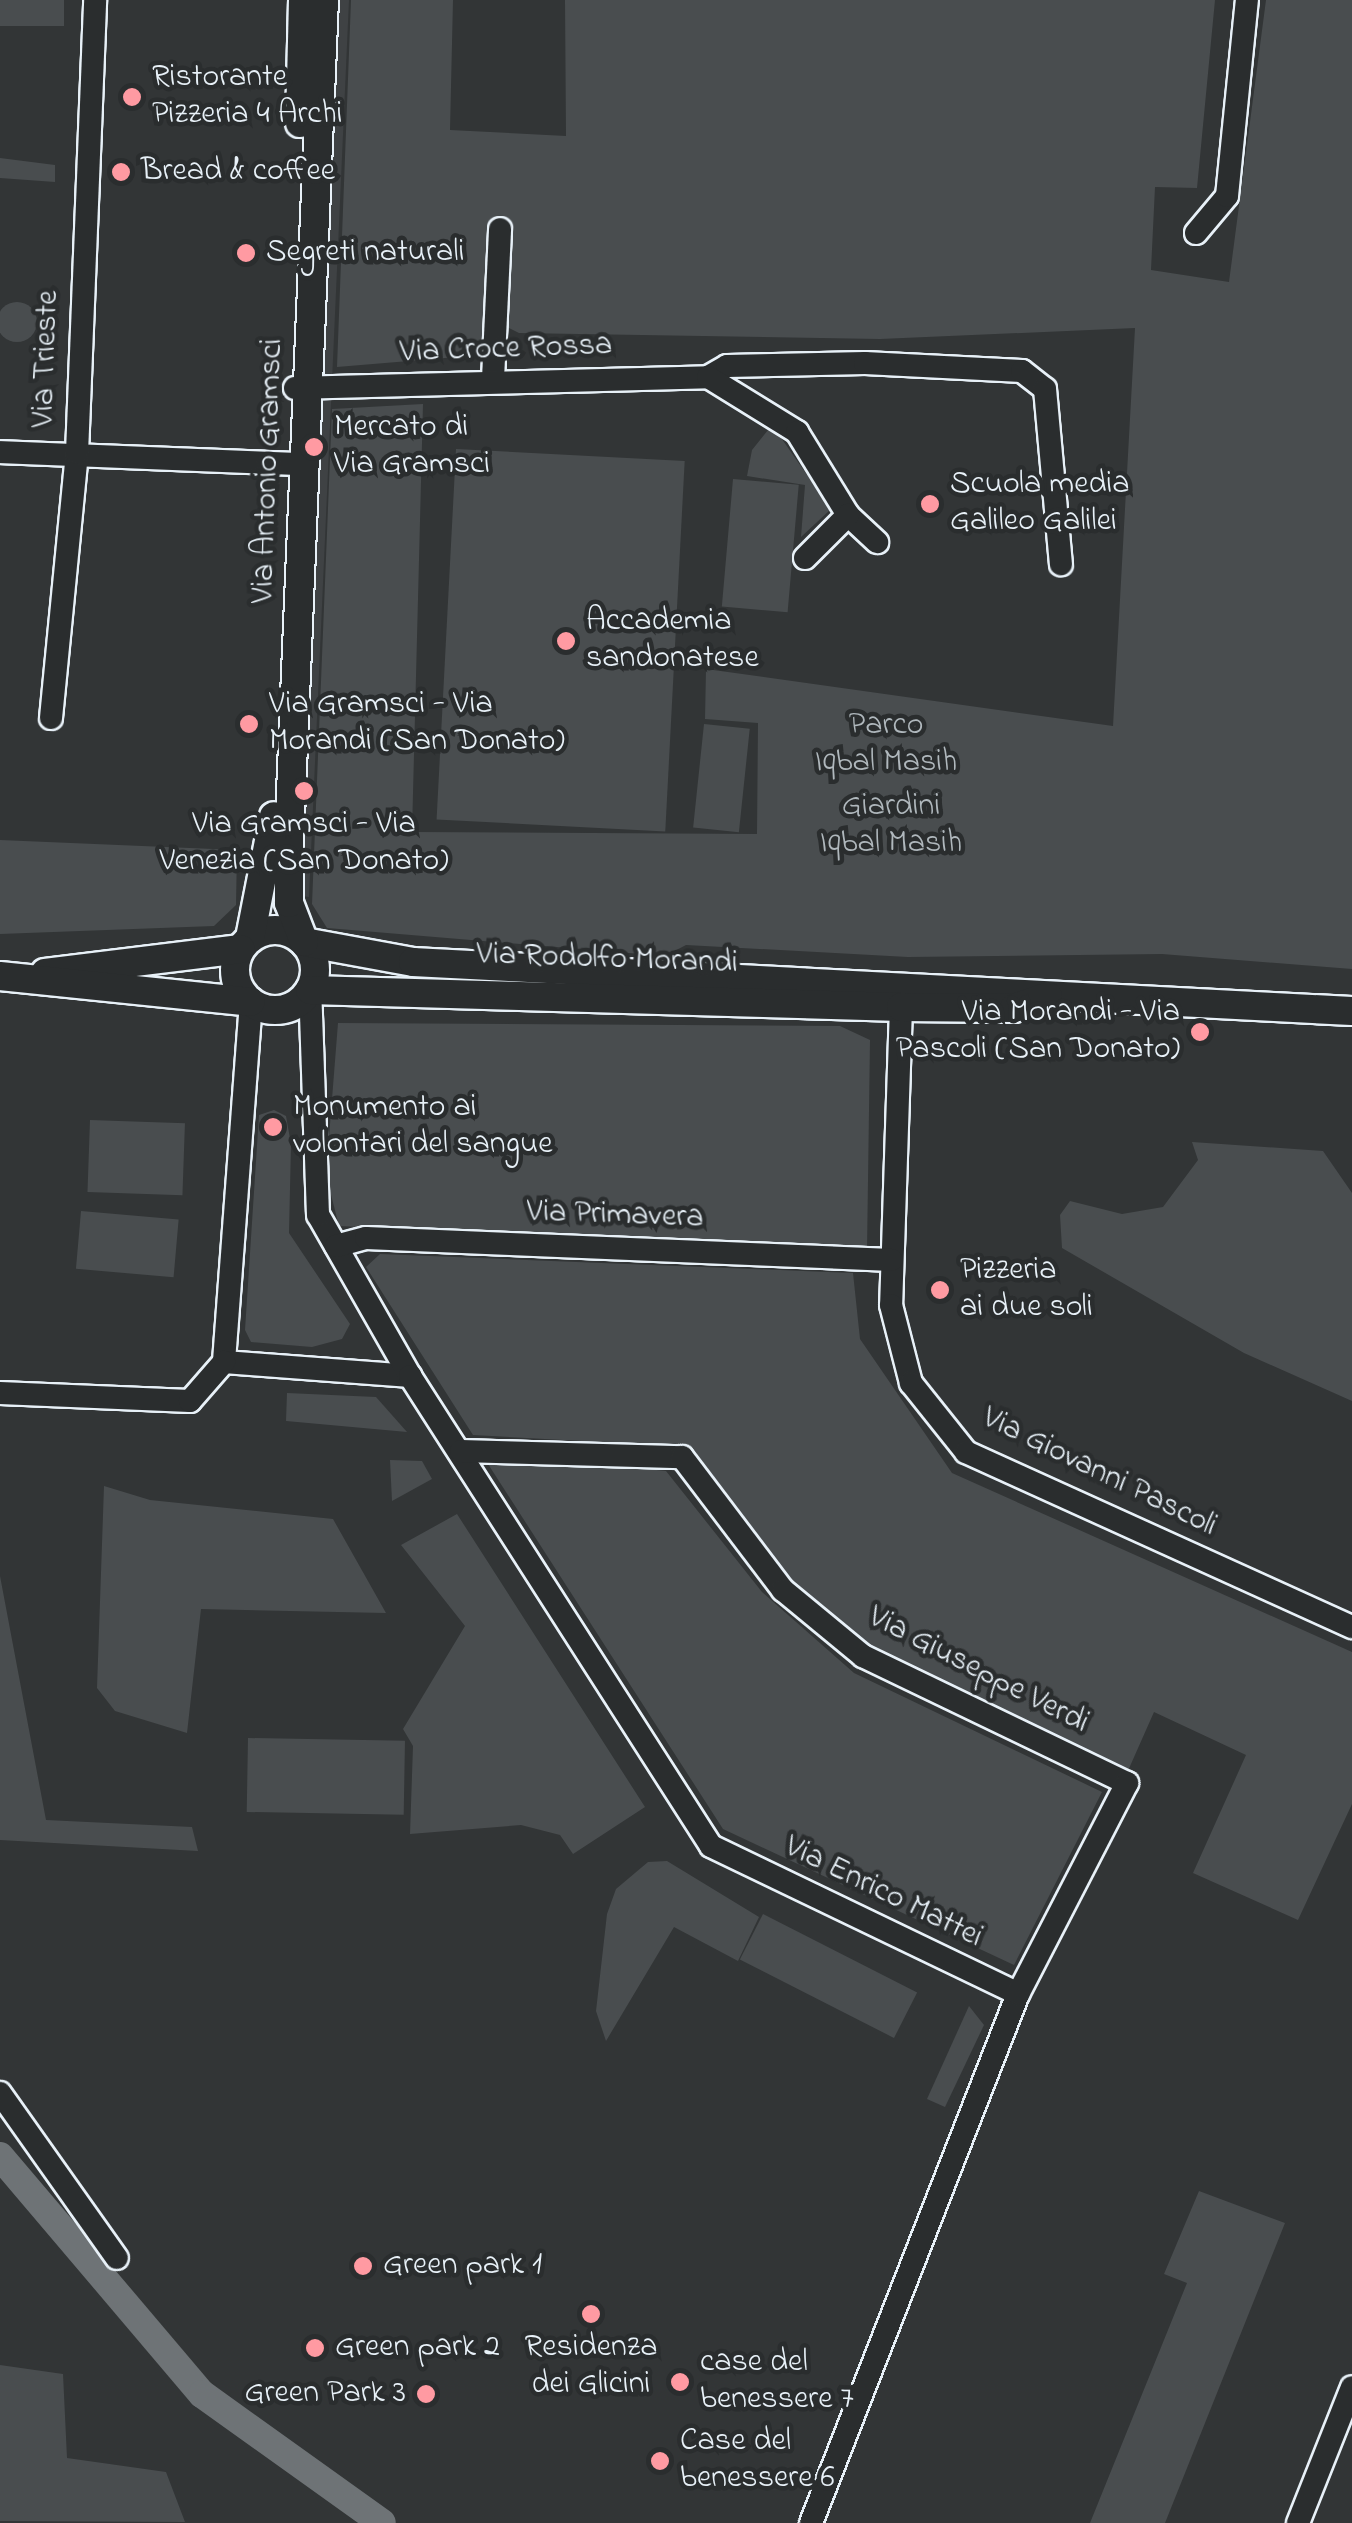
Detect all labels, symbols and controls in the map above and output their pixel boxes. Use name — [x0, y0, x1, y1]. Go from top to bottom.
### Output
place label: Ristorante Pizzeria 4 Archi — [152, 60, 342, 135]
marker: Ristorante Pizzeria 4 Archi — [121, 86, 143, 108]
place label: Bread & coffee — [141, 153, 335, 191]
marker: Bread & coffee — [110, 161, 132, 183]
place label: Segreti naturali — [266, 234, 464, 272]
marker: Segreti naturali — [235, 242, 257, 264]
street label: Via Trieste — [25, 290, 69, 428]
street label: Via Croce Rossa — [399, 327, 613, 373]
street label: Via Antonio Gramsci — [245, 338, 293, 604]
place label: Mercato di Via Gramsci — [334, 410, 490, 485]
marker: Mercato di Via Gramsci — [303, 436, 325, 458]
place label: Scuola media Galileo Galilei — [950, 467, 1129, 542]
marker: Scuola media Galileo Galilei — [919, 493, 941, 515]
place label: Accademia sandonatese — [586, 604, 759, 679]
marker: Accademia sandonatese — [555, 630, 577, 652]
place label: Via Gramsci - Via Morandi (San Donato) — [269, 687, 565, 762]
park label: Parco Iqbal Masih — [815, 708, 957, 783]
marker: Via Gramsci - Via Morandi (San Donato) — [238, 713, 260, 735]
marker: Via Gramsci - Via Venezia (San Donato) — [293, 780, 315, 802]
park label: Giardini Iqbal Masih — [820, 789, 962, 864]
place label: Via Gramsci - Via Venezia (San Donato) — [160, 807, 448, 882]
street label: Via Rodolfo Morandi — [476, 936, 738, 984]
place label: Via Morandi - Via Pascoli (San Donato) — [896, 995, 1180, 1070]
marker: Via Morandi - Via Pascoli (San Donato) — [1189, 1021, 1211, 1043]
place label: Monumento ai volontari del sangue — [293, 1090, 553, 1165]
marker: Monumento ai volontari del sangue — [262, 1116, 284, 1138]
street label: Via Primavera — [526, 1194, 704, 1238]
place label: Pizzeria ai due soli — [960, 1253, 1093, 1328]
marker: Pizzeria ai due soli — [929, 1279, 951, 1301]
street label: Via Giovanni Pascoli — [975, 1400, 1223, 1546]
street label: Via Giuseppe Verdi — [861, 1599, 1095, 1743]
street label: Via Enrico Mattei — [778, 1828, 988, 1958]
place label: Green park 1 — [383, 2247, 542, 2285]
marker: Green park 1 — [352, 2255, 374, 2277]
marker: Residenza dei Glicini — [580, 2303, 602, 2325]
place label: Green park 2 — [335, 2329, 500, 2367]
place label: Residenza dei Glicini — [525, 2330, 657, 2405]
marker: Green park 2 — [304, 2337, 326, 2359]
place label: case del benessere 7 — [700, 2345, 854, 2420]
marker: case del benessere 7 — [669, 2371, 691, 2393]
place label: Green Park 3 — [245, 2375, 406, 2413]
marker: Green Park 3 — [415, 2383, 437, 2405]
place label: Case del benessere 6 — [680, 2424, 835, 2499]
marker: Case del benessere 6 — [649, 2450, 671, 2472]

